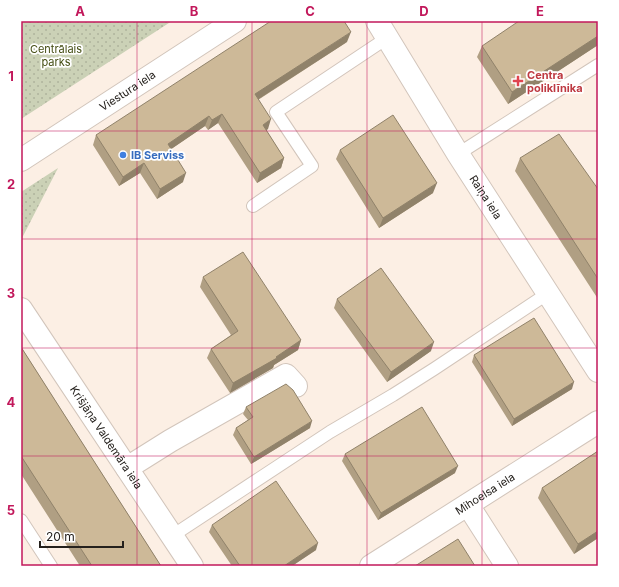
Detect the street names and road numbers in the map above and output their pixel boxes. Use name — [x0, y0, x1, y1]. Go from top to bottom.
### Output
street label: Viestura iela — [97, 68, 158, 114]
street label: Raiņa iela — [466, 172, 505, 222]
street label: Krišjāņa Valdemāra iela — [67, 383, 146, 492]
street label: Mihoelsa iela — [453, 470, 517, 518]

